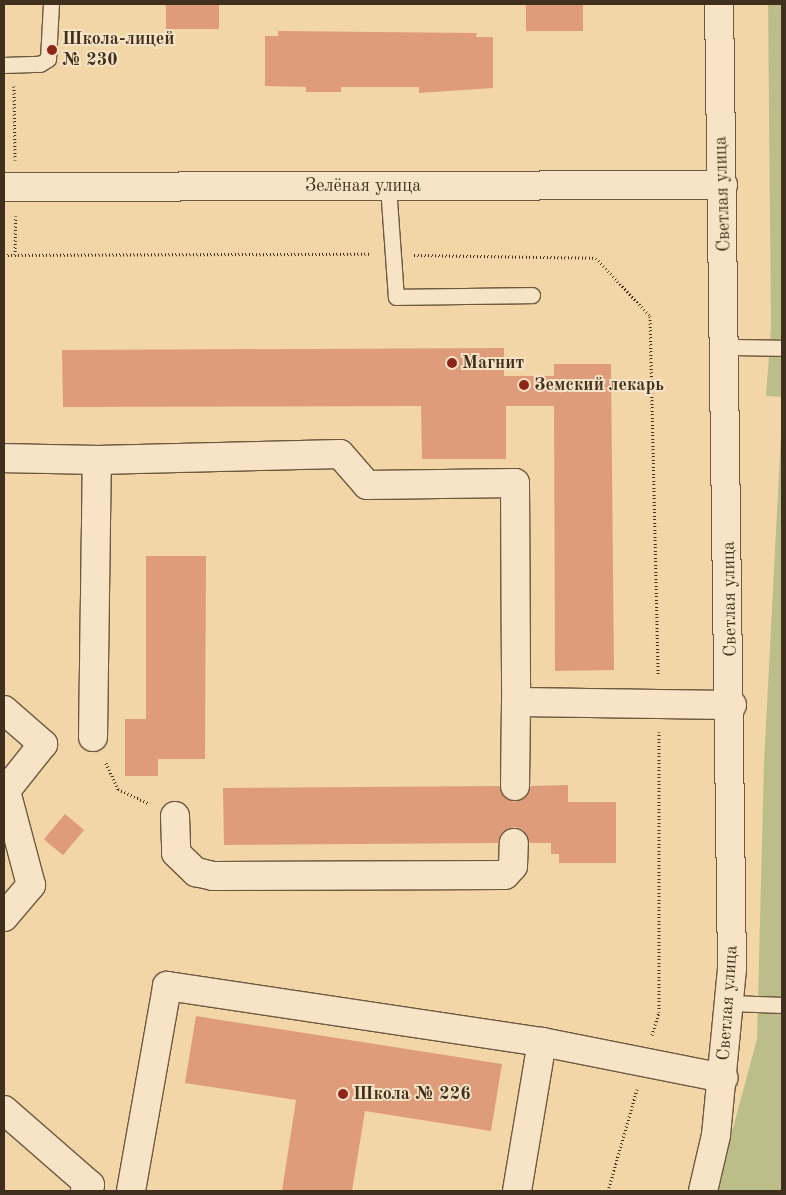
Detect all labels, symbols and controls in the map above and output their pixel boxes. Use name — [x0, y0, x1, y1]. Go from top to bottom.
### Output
place label: Школа-лицей № 230 — [62, 29, 175, 72]
marker: Школа-лицей № 230 — [46, 44, 58, 56]
street label: Светлая улица — [710, 136, 736, 252]
street label: Зелёная улица — [305, 175, 421, 197]
place label: Магнит — [462, 352, 524, 374]
marker: Магнит — [446, 357, 458, 369]
place label: Земский лекарь — [534, 374, 664, 396]
marker: Земский лекарь — [518, 379, 530, 391]
street label: Светлая улица — [718, 541, 742, 657]
street label: Светлая улица — [713, 945, 743, 1061]
place label: Школа № 226 — [353, 1083, 471, 1105]
marker: Школа № 226 — [337, 1088, 349, 1100]

